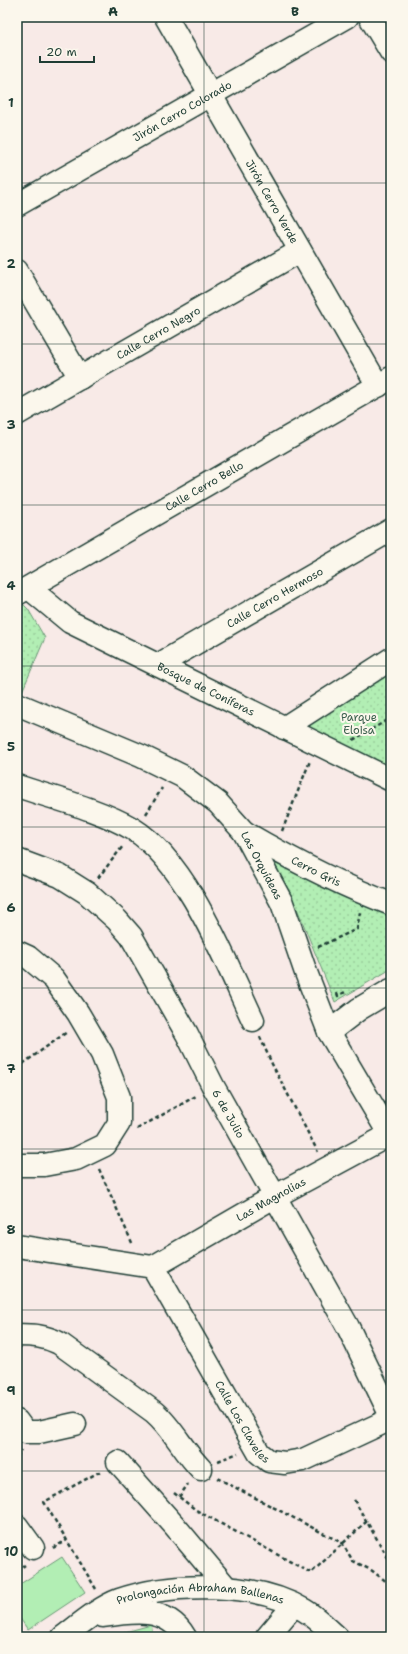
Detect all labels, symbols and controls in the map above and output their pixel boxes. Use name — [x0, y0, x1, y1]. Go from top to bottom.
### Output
text: A — [108, 3, 118, 20]
text: B — [291, 3, 299, 20]
scale bar — [40, 38, 94, 64]
text: 20 m — [46, 44, 77, 60]
street label: Jirón Cerro Colorado — [130, 77, 234, 145]
text: 1 — [8, 94, 14, 111]
street label: Jirón Cerro Verde — [242, 157, 302, 246]
text: 2 — [6, 255, 16, 272]
street label: Calle Cerro Negro — [113, 302, 203, 363]
text: 3 — [6, 416, 16, 433]
street label: Calle Cerro Bello — [162, 457, 246, 514]
street label: Calle Cerro Hermoso — [224, 563, 326, 631]
text: 4 — [6, 577, 16, 594]
street label: Bosque de Coníferas — [155, 659, 257, 719]
park label: Parque Eloisa — [341, 710, 377, 738]
text: 5 — [7, 738, 15, 755]
street label: Las Orquídeas — [238, 829, 286, 902]
street label: Cerro Gris — [289, 852, 344, 890]
text: 6 — [6, 899, 16, 916]
text: 7 — [6, 1060, 16, 1077]
street label: 6 de Julio — [209, 1086, 248, 1141]
street label: Las Magnolias — [233, 1174, 308, 1225]
text: 8 — [6, 1221, 16, 1238]
street label: Calle Los Claveles — [212, 1378, 273, 1466]
text: 9 — [6, 1382, 16, 1399]
text: 10 — [4, 1543, 18, 1560]
text: Prolongación Abraham Ballenas — [114, 1580, 287, 1608]
street label: Prolongación Abraham Ballenas — [116, 1596, 286, 1610]

